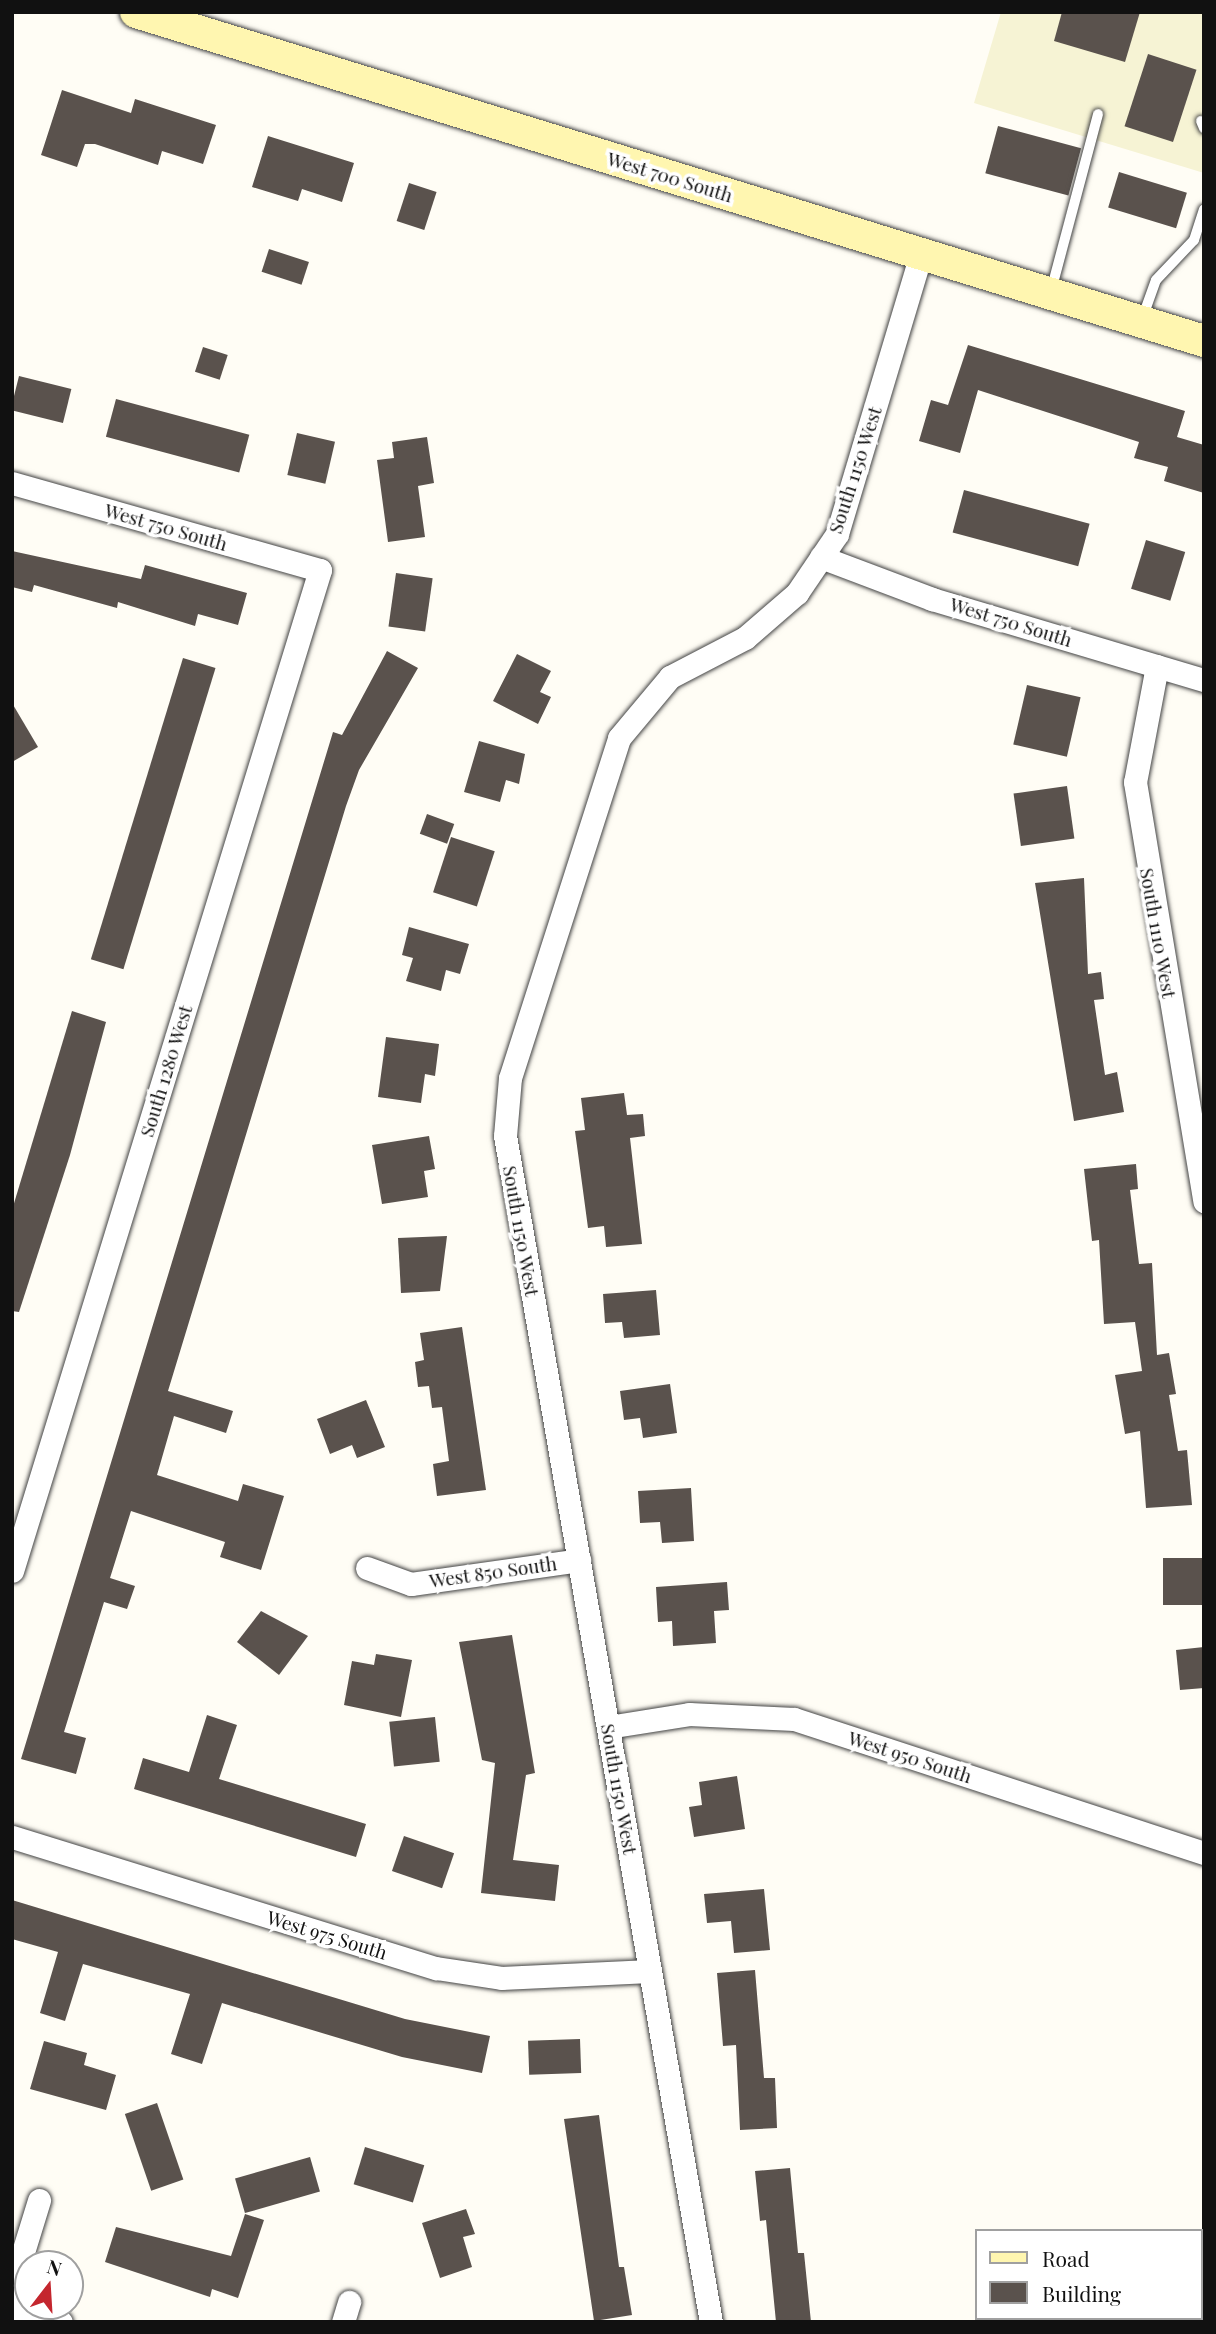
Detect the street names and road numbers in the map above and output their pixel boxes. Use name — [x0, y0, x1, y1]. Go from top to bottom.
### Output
street label: West 700 South — [604, 147, 736, 207]
street label: South 1150 West — [824, 403, 886, 537]
street label: West 750 South — [102, 499, 230, 555]
street label: West 750 South — [947, 593, 1075, 651]
street label: South 1110 West — [1135, 866, 1181, 1000]
street label: South 1280 West — [135, 1002, 197, 1140]
street label: South 1150 West — [498, 1164, 544, 1298]
street label: West 850 South — [428, 1552, 558, 1592]
street label: South 1150 West — [596, 1722, 642, 1856]
street label: West 950 South — [845, 1726, 975, 1788]
street label: West 975 South — [264, 1906, 390, 1964]

